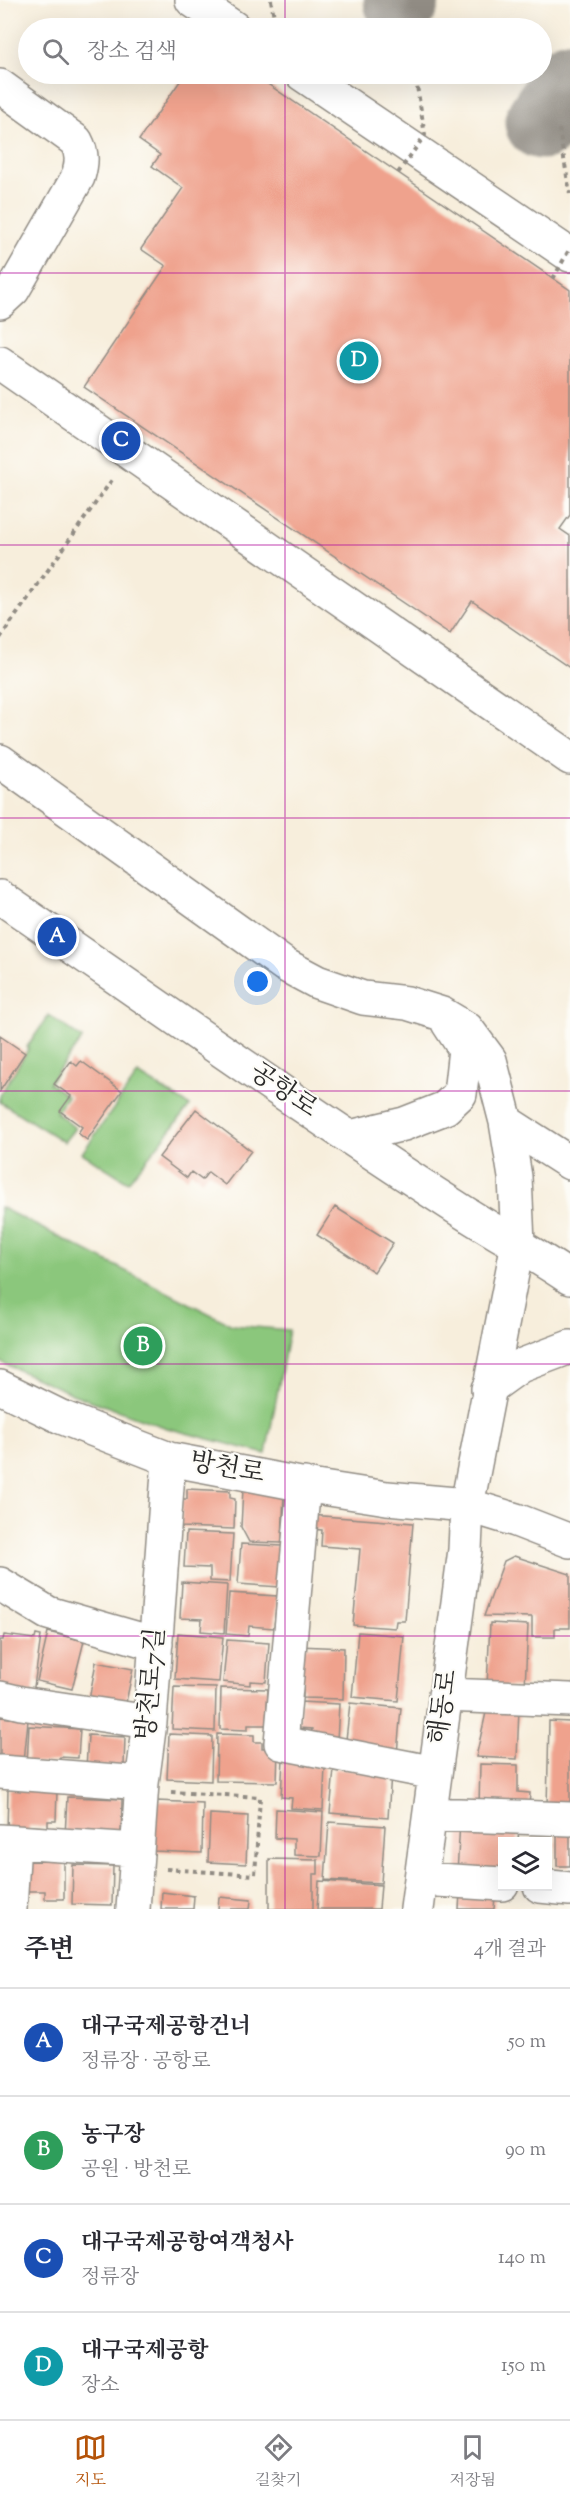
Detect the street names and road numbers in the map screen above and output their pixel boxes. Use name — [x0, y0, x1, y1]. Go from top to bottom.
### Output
street label: 공항로 — [241, 1055, 325, 1127]
street label: 방천로 — [187, 1444, 267, 1494]
street label: 방천로7길 — [129, 1626, 175, 1742]
street label: 해동로 — [420, 1667, 468, 1747]

